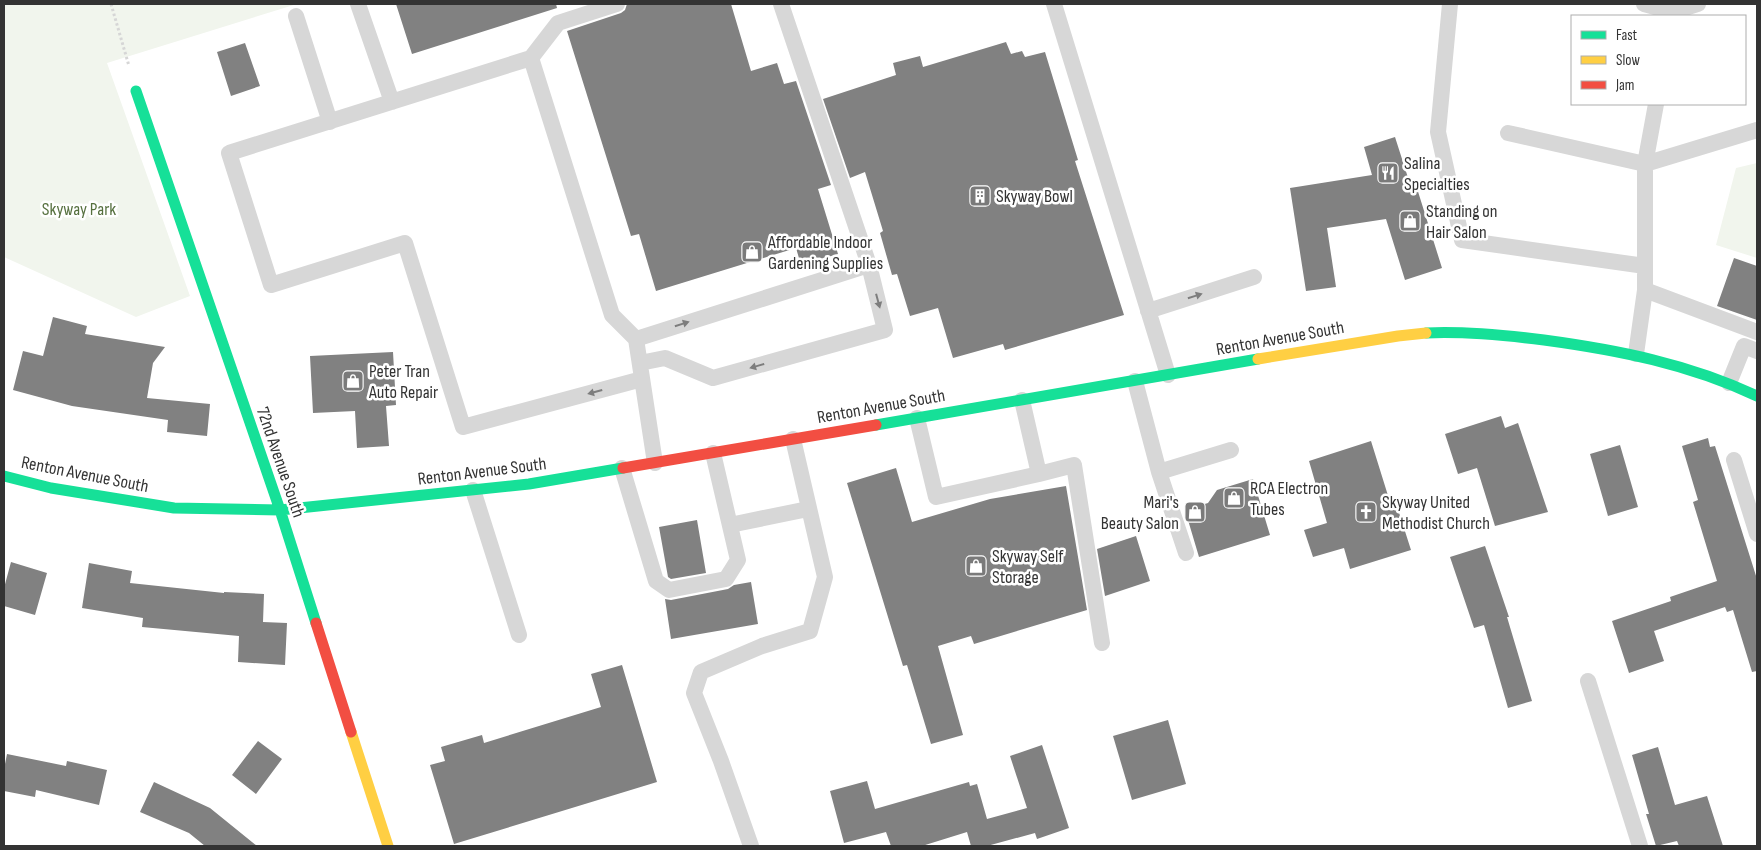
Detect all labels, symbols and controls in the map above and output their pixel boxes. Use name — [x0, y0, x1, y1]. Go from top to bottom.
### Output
legend — [1571, 15, 1746, 105]
text: Fast — [1616, 26, 1638, 45]
text: Slow — [1616, 51, 1640, 70]
text: Jam — [1615, 76, 1634, 95]
place label: Salina Specialties — [1404, 153, 1470, 195]
restaurant icon: Salina Specialties — [1376, 161, 1400, 185]
building icon: Skyway Bowl — [968, 184, 992, 208]
place label: Skyway Bowl — [996, 186, 1073, 207]
park label: Skyway Park — [42, 199, 116, 220]
place label: Standing on Hair Salon — [1426, 201, 1498, 243]
shop icon: Standing on Hair Salon — [1398, 209, 1422, 233]
place label: Affordable Indoor Gardening Supplies — [767, 232, 883, 274]
shop icon: Affordable Indoor Gardening Supplies — [740, 240, 764, 264]
one-way arrow — [1187, 291, 1202, 299]
one-way arrow — [874, 294, 882, 309]
street label: Renton Avenue South — [1215, 317, 1346, 360]
one-way arrow — [675, 320, 690, 328]
place label: Peter Tran Auto Repair — [368, 361, 438, 403]
one-way arrow — [750, 362, 765, 370]
shop icon: Peter Tran Auto Repair — [341, 369, 365, 393]
street label: Renton Avenue South — [816, 385, 947, 428]
one-way arrow — [587, 388, 602, 396]
street label: 72nd Avenue South — [252, 404, 309, 520]
street label: Renton Avenue South — [19, 452, 150, 497]
street label: Renton Avenue South — [417, 453, 548, 490]
place label: RCA Electron Tubes — [1250, 478, 1328, 520]
shop icon: RCA Electron Tubes — [1222, 486, 1246, 510]
place label: Mari's Beauty Salon — [1101, 492, 1179, 534]
place label: Skyway United Methodist Church — [1382, 492, 1490, 534]
shop icon: Mari's Beauty Salon — [1183, 500, 1207, 524]
church icon: Skyway United Methodist Church — [1354, 500, 1378, 524]
place label: Skyway Self Storage — [992, 546, 1064, 588]
shop icon: Skyway Self Storage — [964, 554, 988, 578]

